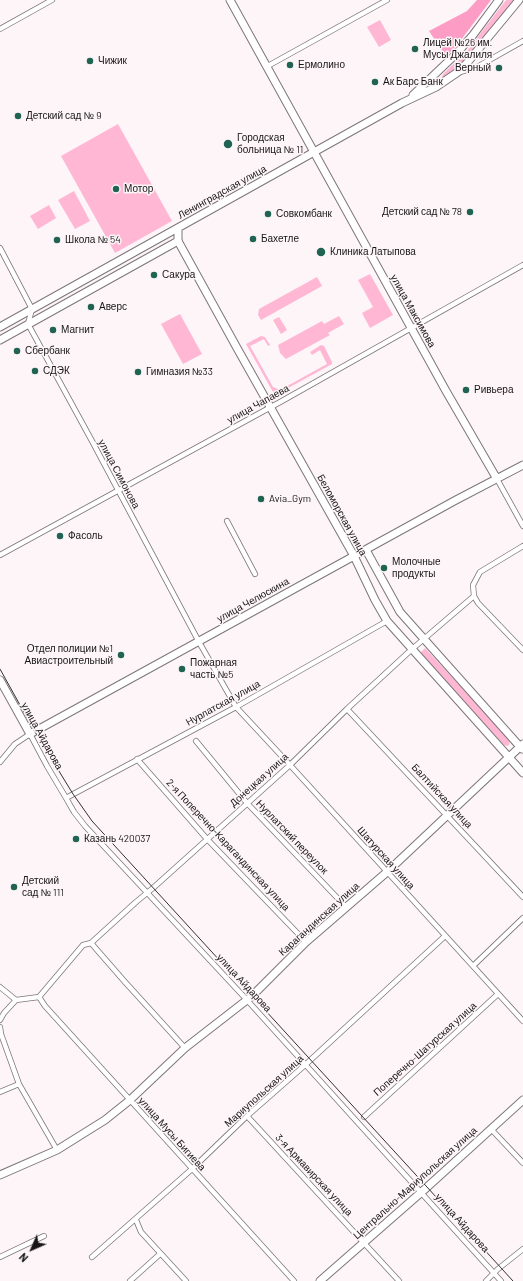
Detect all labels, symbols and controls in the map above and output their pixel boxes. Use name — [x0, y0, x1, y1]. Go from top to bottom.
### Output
place label: Лицей №26 им. Мусы Джалиля — [423, 37, 492, 60]
marker: Лицей №26 им. Мусы Джалиля — [410, 44, 420, 54]
place label: Чижик — [98, 55, 127, 67]
marker: Чижик — [85, 56, 95, 66]
place label: Ермолино — [298, 59, 345, 71]
marker: Ермолино — [285, 60, 295, 70]
place label: Верный — [455, 62, 491, 74]
marker: Верный — [494, 63, 504, 73]
place label: Ак Барс Банк — [383, 76, 443, 88]
marker: Ак Барс Банк — [370, 77, 380, 87]
place label: Детский сад № 9 — [26, 110, 101, 122]
marker: Детский сад № 9 — [13, 111, 23, 121]
place label: Городская больница № 11 — [237, 132, 303, 156]
marker: Городская больница № 11 — [222, 138, 234, 150]
street label: Ленинградская улица — [176, 163, 268, 221]
place label: Мотор — [124, 183, 153, 195]
marker: Мотор — [111, 184, 121, 194]
place label: Детский сад № 78 — [382, 206, 462, 218]
marker: Детский сад № 78 — [465, 207, 475, 217]
place label: Совкомбанк — [276, 208, 332, 220]
marker: Совкомбанк — [263, 209, 273, 219]
place label: Бахетле — [261, 233, 299, 245]
place label: Школа № 54 — [65, 234, 121, 246]
marker: Бахетле — [248, 234, 258, 244]
marker: Школа № 54 — [52, 235, 62, 245]
marker: Клиника Латыпова — [315, 246, 327, 258]
place label: Клиника Латыпова — [330, 246, 416, 258]
place label: Сакура — [162, 269, 195, 281]
marker: Сакура — [149, 270, 159, 280]
street label: улица Максимова — [388, 272, 438, 350]
place label: Аверс — [99, 301, 127, 313]
marker: Аверс — [86, 302, 96, 312]
place label: Магнит — [61, 324, 94, 336]
marker: Магнит — [48, 325, 58, 335]
place label: Сбербанк — [25, 345, 70, 357]
marker: Сбербанк — [12, 346, 22, 356]
place label: СДЭК — [43, 365, 70, 377]
marker: СДЭК — [30, 366, 40, 376]
place label: Гимназия №33 — [146, 366, 213, 378]
marker: Гимназия №33 — [133, 367, 143, 377]
street label: улица Чапаева — [225, 382, 291, 426]
place label: Ривьера — [474, 384, 513, 396]
marker: Ривьера — [461, 385, 471, 395]
street label: улица Симонова — [96, 437, 142, 511]
street label: Беломорская улица — [315, 472, 369, 558]
place label: Avia_Gym — [269, 493, 311, 505]
marker: Avia_Gym — [256, 494, 266, 504]
place label: Фасоль — [68, 530, 103, 542]
marker: Фасоль — [55, 531, 65, 541]
place label: Молочные продукты — [392, 556, 441, 580]
marker: Молочные продукты — [379, 563, 389, 573]
street label: улица Челюскина — [215, 575, 291, 625]
place label: Отдел полиции №1 Авиастроительный — [25, 643, 113, 666]
marker: Отдел полиции №1 Авиастроительный — [116, 650, 126, 660]
place label: Пожарная часть №5 — [190, 657, 237, 680]
marker: Пожарная часть №5 — [177, 664, 187, 674]
street label: Нурлатская улица — [184, 678, 262, 728]
street label: улица Айдарова — [19, 700, 65, 772]
street label: Донецкая улица — [227, 751, 291, 809]
street label: Балтийская улица — [409, 761, 475, 831]
street label: 2-я Поперечно-Карагандинская улица — [164, 777, 292, 913]
street label: Нурлатский переулок — [254, 798, 330, 876]
street label: Шатурская улица — [355, 824, 417, 892]
place label: Казань 420037 — [84, 833, 150, 845]
marker: Казань 420037 — [71, 834, 81, 844]
place label: Детский сад № 111 — [22, 875, 64, 898]
street label: Карагандинская улица — [276, 880, 362, 958]
marker: Детский сад № 111 — [9, 882, 19, 892]
street label: улица Айдарова — [214, 951, 274, 1015]
street label: Поперечно-Шатурская улица — [371, 1000, 479, 1098]
street label: Мариупольская улица — [222, 1052, 306, 1130]
street label: улица Мусы Бигиева — [136, 1095, 208, 1173]
street label: Центрально-Мариупольская улица — [351, 1124, 479, 1242]
street label: 3-я Армавирская улица — [273, 1132, 355, 1218]
street label: улица Айдарова — [432, 1191, 492, 1255]
north arrow — [12, 1229, 52, 1269]
text: N — [16, 1251, 30, 1265]

